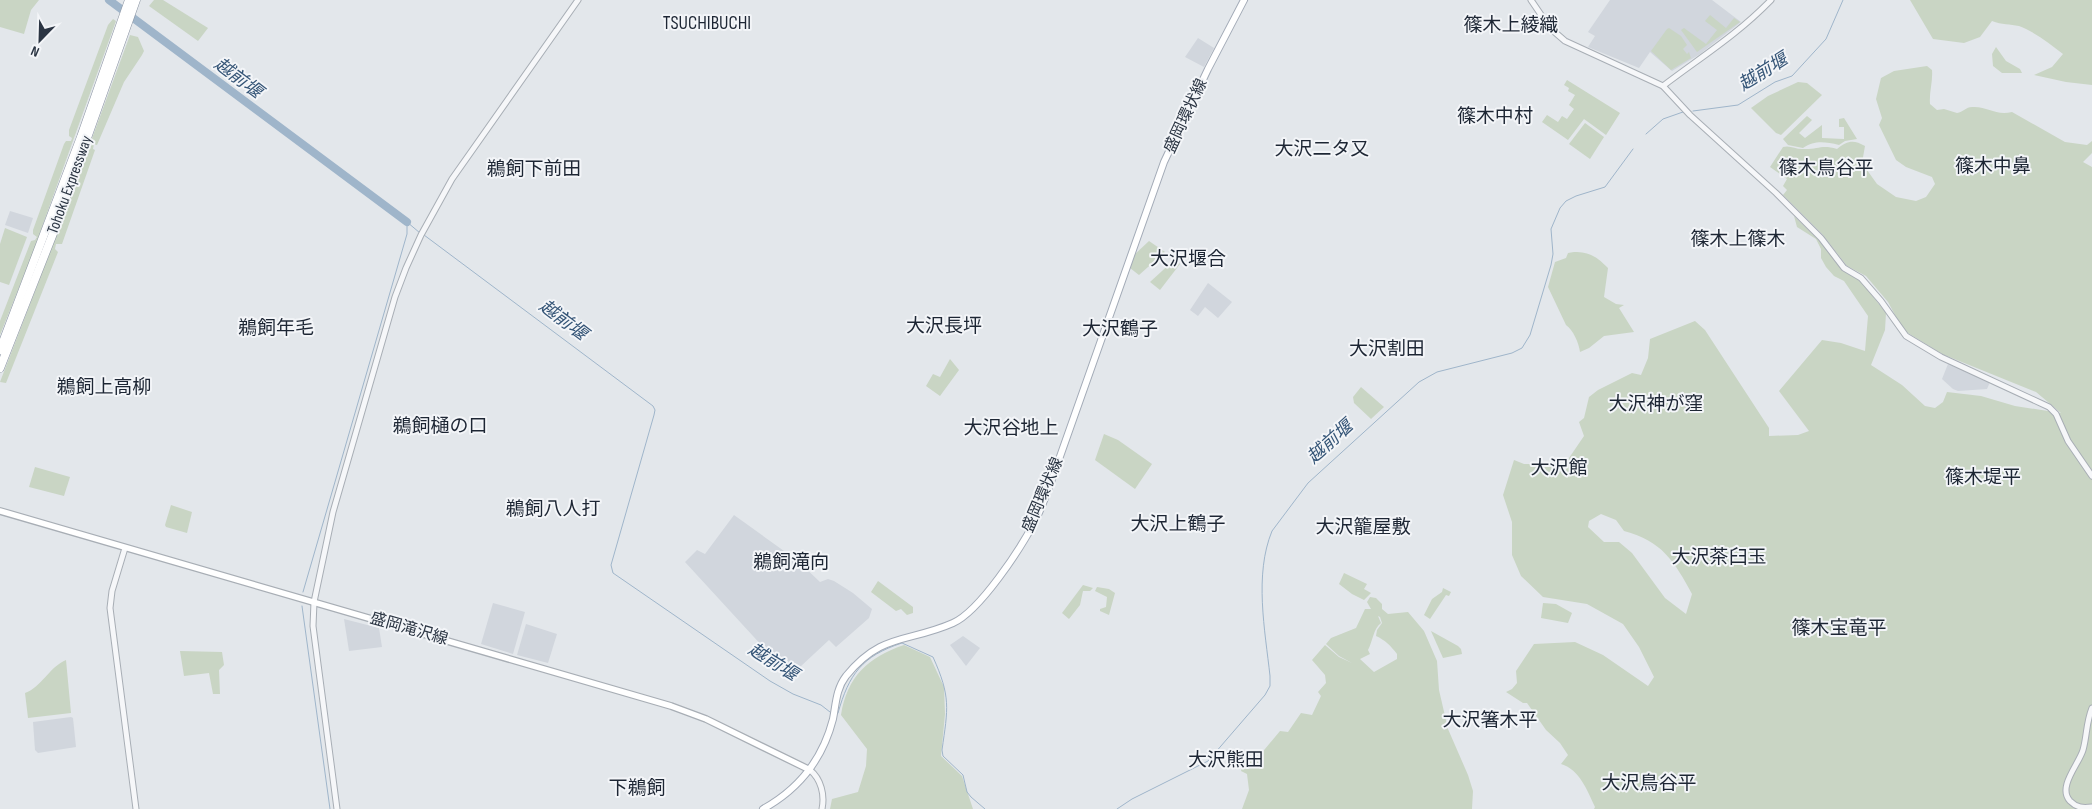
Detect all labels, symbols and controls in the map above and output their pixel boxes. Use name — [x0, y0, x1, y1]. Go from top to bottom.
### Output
district label: TSUCHIBUCHI — [663, 12, 751, 35]
district label: 篠木上綾織 — [1463, 14, 1559, 37]
north arrow — [15, 15, 65, 65]
text: N — [28, 42, 42, 61]
water label: 越前堰 — [1735, 47, 1794, 95]
water label: 越前堰 — [210, 53, 268, 104]
street label: 盛岡環状線 — [1160, 76, 1212, 156]
district label: 篠木中村 — [1457, 105, 1533, 128]
street label: Tohoku Expressway — [43, 133, 97, 237]
district label: 大沢二タ又 — [1274, 138, 1370, 161]
district label: 篠木中鼻 — [1955, 155, 2031, 178]
district label: 篠木鳥谷平 — [1778, 157, 1874, 180]
district label: 鵜飼下前田 — [486, 158, 582, 181]
district label: 篠木上篠木 — [1690, 228, 1786, 251]
district label: 大沢堰合 — [1150, 248, 1226, 271]
water label: 越前堰 — [535, 295, 593, 346]
district label: 大沢長坪 — [906, 315, 982, 338]
district label: 鵜飼年毛 — [238, 317, 314, 340]
district label: 大沢鶴子 — [1082, 318, 1158, 341]
district label: 大沢割田 — [1349, 338, 1425, 361]
district label: 鵜飼上高柳 — [56, 376, 152, 399]
district label: 大沢神が窪 — [1608, 393, 1704, 416]
water label: 越前堰 — [1303, 414, 1359, 468]
district label: 鵜飼樋の口 — [392, 415, 488, 438]
district label: 大沢谷地上 — [963, 417, 1059, 440]
street label: 盛岡環状線 — [1019, 454, 1067, 536]
district label: 大沢館 — [1530, 457, 1588, 480]
district label: 篠木堤平 — [1945, 466, 2021, 489]
district label: 鵜飼八人打 — [505, 498, 601, 521]
district label: 大沢上鶴子 — [1130, 513, 1226, 536]
district label: 大沢籠屋敷 — [1315, 516, 1411, 539]
district label: 大沢茶臼玉 — [1671, 546, 1767, 569]
district label: 鵜飼滝向 — [753, 551, 829, 574]
street label: 盛岡滝沢線 — [368, 609, 450, 649]
district label: 篠木宝竜平 — [1791, 617, 1887, 640]
water label: 越前堰 — [745, 639, 804, 687]
district label: 大沢箸木平 — [1442, 709, 1538, 732]
district label: 大沢熊田 — [1188, 749, 1264, 772]
district label: 大沢鳥谷平 — [1601, 772, 1697, 795]
district label: 下鵜飼 — [608, 777, 666, 800]

